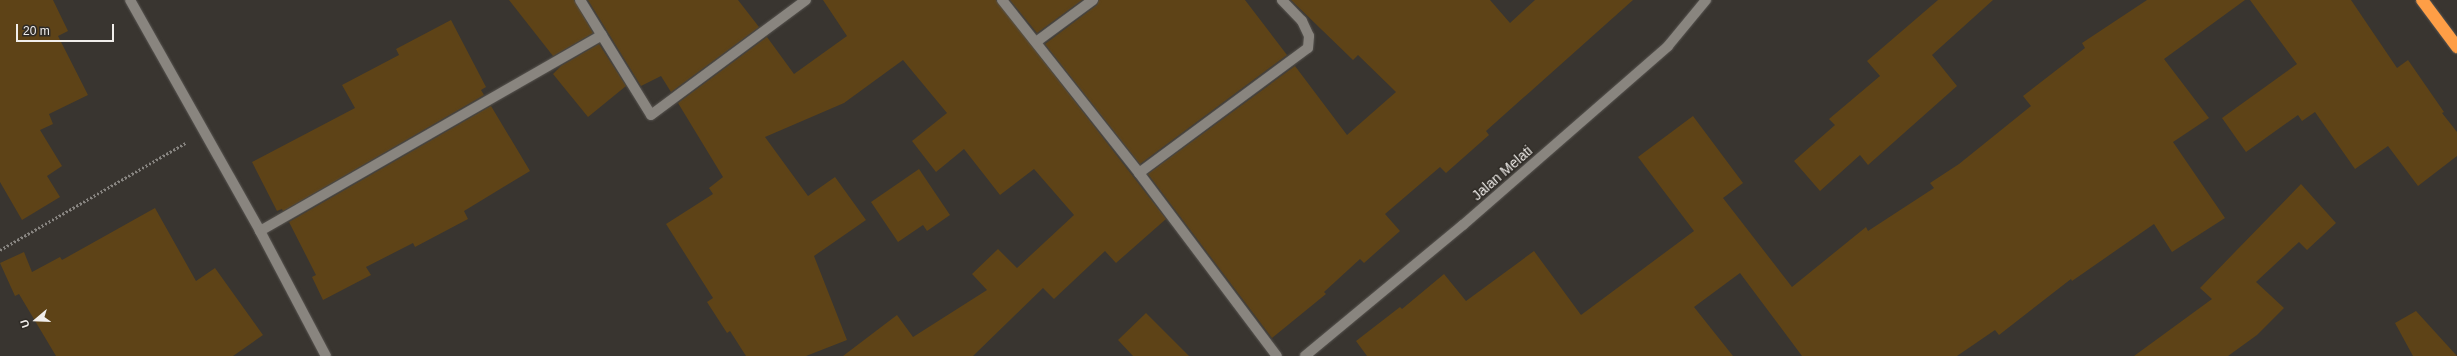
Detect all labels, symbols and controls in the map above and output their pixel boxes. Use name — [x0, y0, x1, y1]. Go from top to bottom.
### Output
scale bar — [18, 16, 116, 42]
text: 20 m — [23, 24, 50, 38]
street label: Jalan Melati — [1468, 142, 1536, 204]
north arrow — [16, 300, 56, 340]
text: U — [18, 318, 32, 330]

